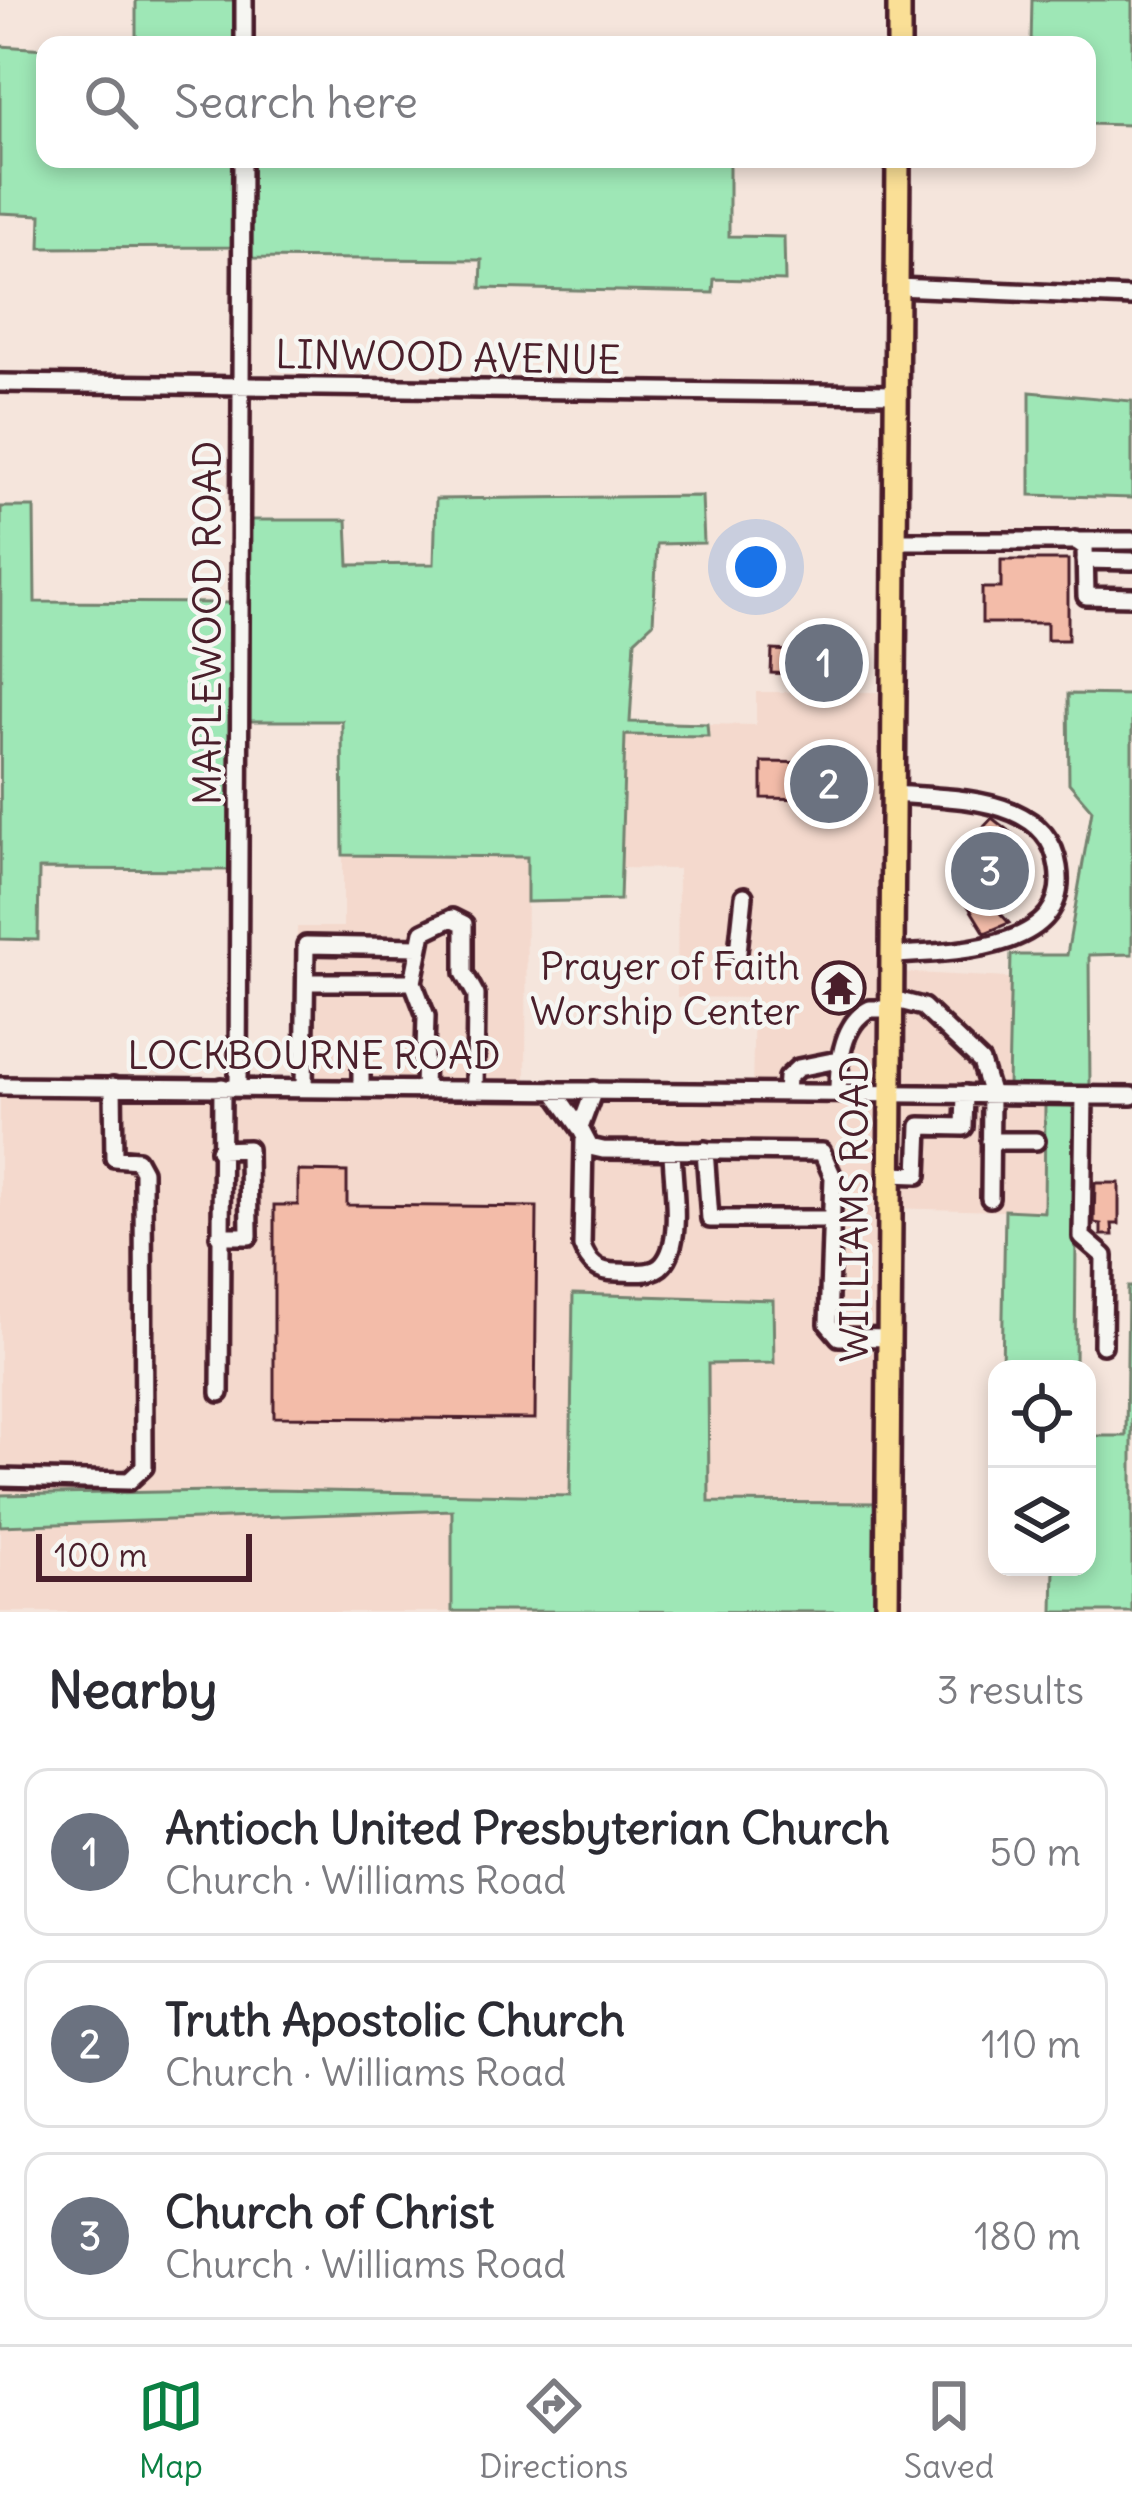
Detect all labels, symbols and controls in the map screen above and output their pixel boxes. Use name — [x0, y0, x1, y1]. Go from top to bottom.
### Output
search box — [36, 36, 1096, 168]
icon: search — [78, 69, 144, 135]
text: Search here — [174, 74, 418, 130]
street label: LINWOOD AVENUE — [275, 330, 621, 385]
street label: MAPLEWOOD ROAD — [183, 441, 232, 805]
your location — [726, 537, 786, 597]
pin: 1 — [785, 618, 863, 708]
pin: 2 — [790, 739, 868, 829]
pin: 3 — [951, 826, 1029, 916]
place label: Prayer of Faith Worship Center — [530, 942, 800, 1036]
temple icon: Prayer of Faith Worship Center — [811, 960, 867, 1016]
street label: LOCKBOURNE ROAD — [127, 1031, 501, 1080]
street label: WILLIAMS ROAD — [830, 1055, 879, 1363]
map controls — [988, 1360, 1096, 1576]
button: locate — [988, 1360, 1096, 1468]
button: layers — [988, 1468, 1096, 1576]
scale bar — [36, 1528, 252, 1581]
text: 100 m — [54, 1534, 147, 1576]
text: Nearby — [48, 1658, 217, 1722]
text: 3 results — [937, 1666, 1084, 1715]
text: Antioch United Presbyterian Church — [165, 1800, 890, 1856]
text: 1 — [82, 1828, 98, 1877]
text: 50 m — [989, 1828, 1081, 1877]
text: Church · Williams Road — [165, 1856, 566, 1905]
text: Truth Apostolic Church — [165, 1992, 625, 2048]
text: 2 — [79, 2020, 101, 2069]
text: 110 m — [981, 2020, 1081, 2069]
text: Church · Williams Road — [165, 2048, 566, 2097]
text: Church of Christ — [165, 2184, 494, 2240]
text: 3 — [79, 2212, 101, 2261]
text: 180 m — [974, 2212, 1081, 2261]
text: Church · Williams Road — [165, 2240, 566, 2289]
tab: Map — [138, 2373, 204, 2487]
tab: Directions — [479, 2373, 628, 2487]
tab: Saved — [904, 2373, 994, 2487]

